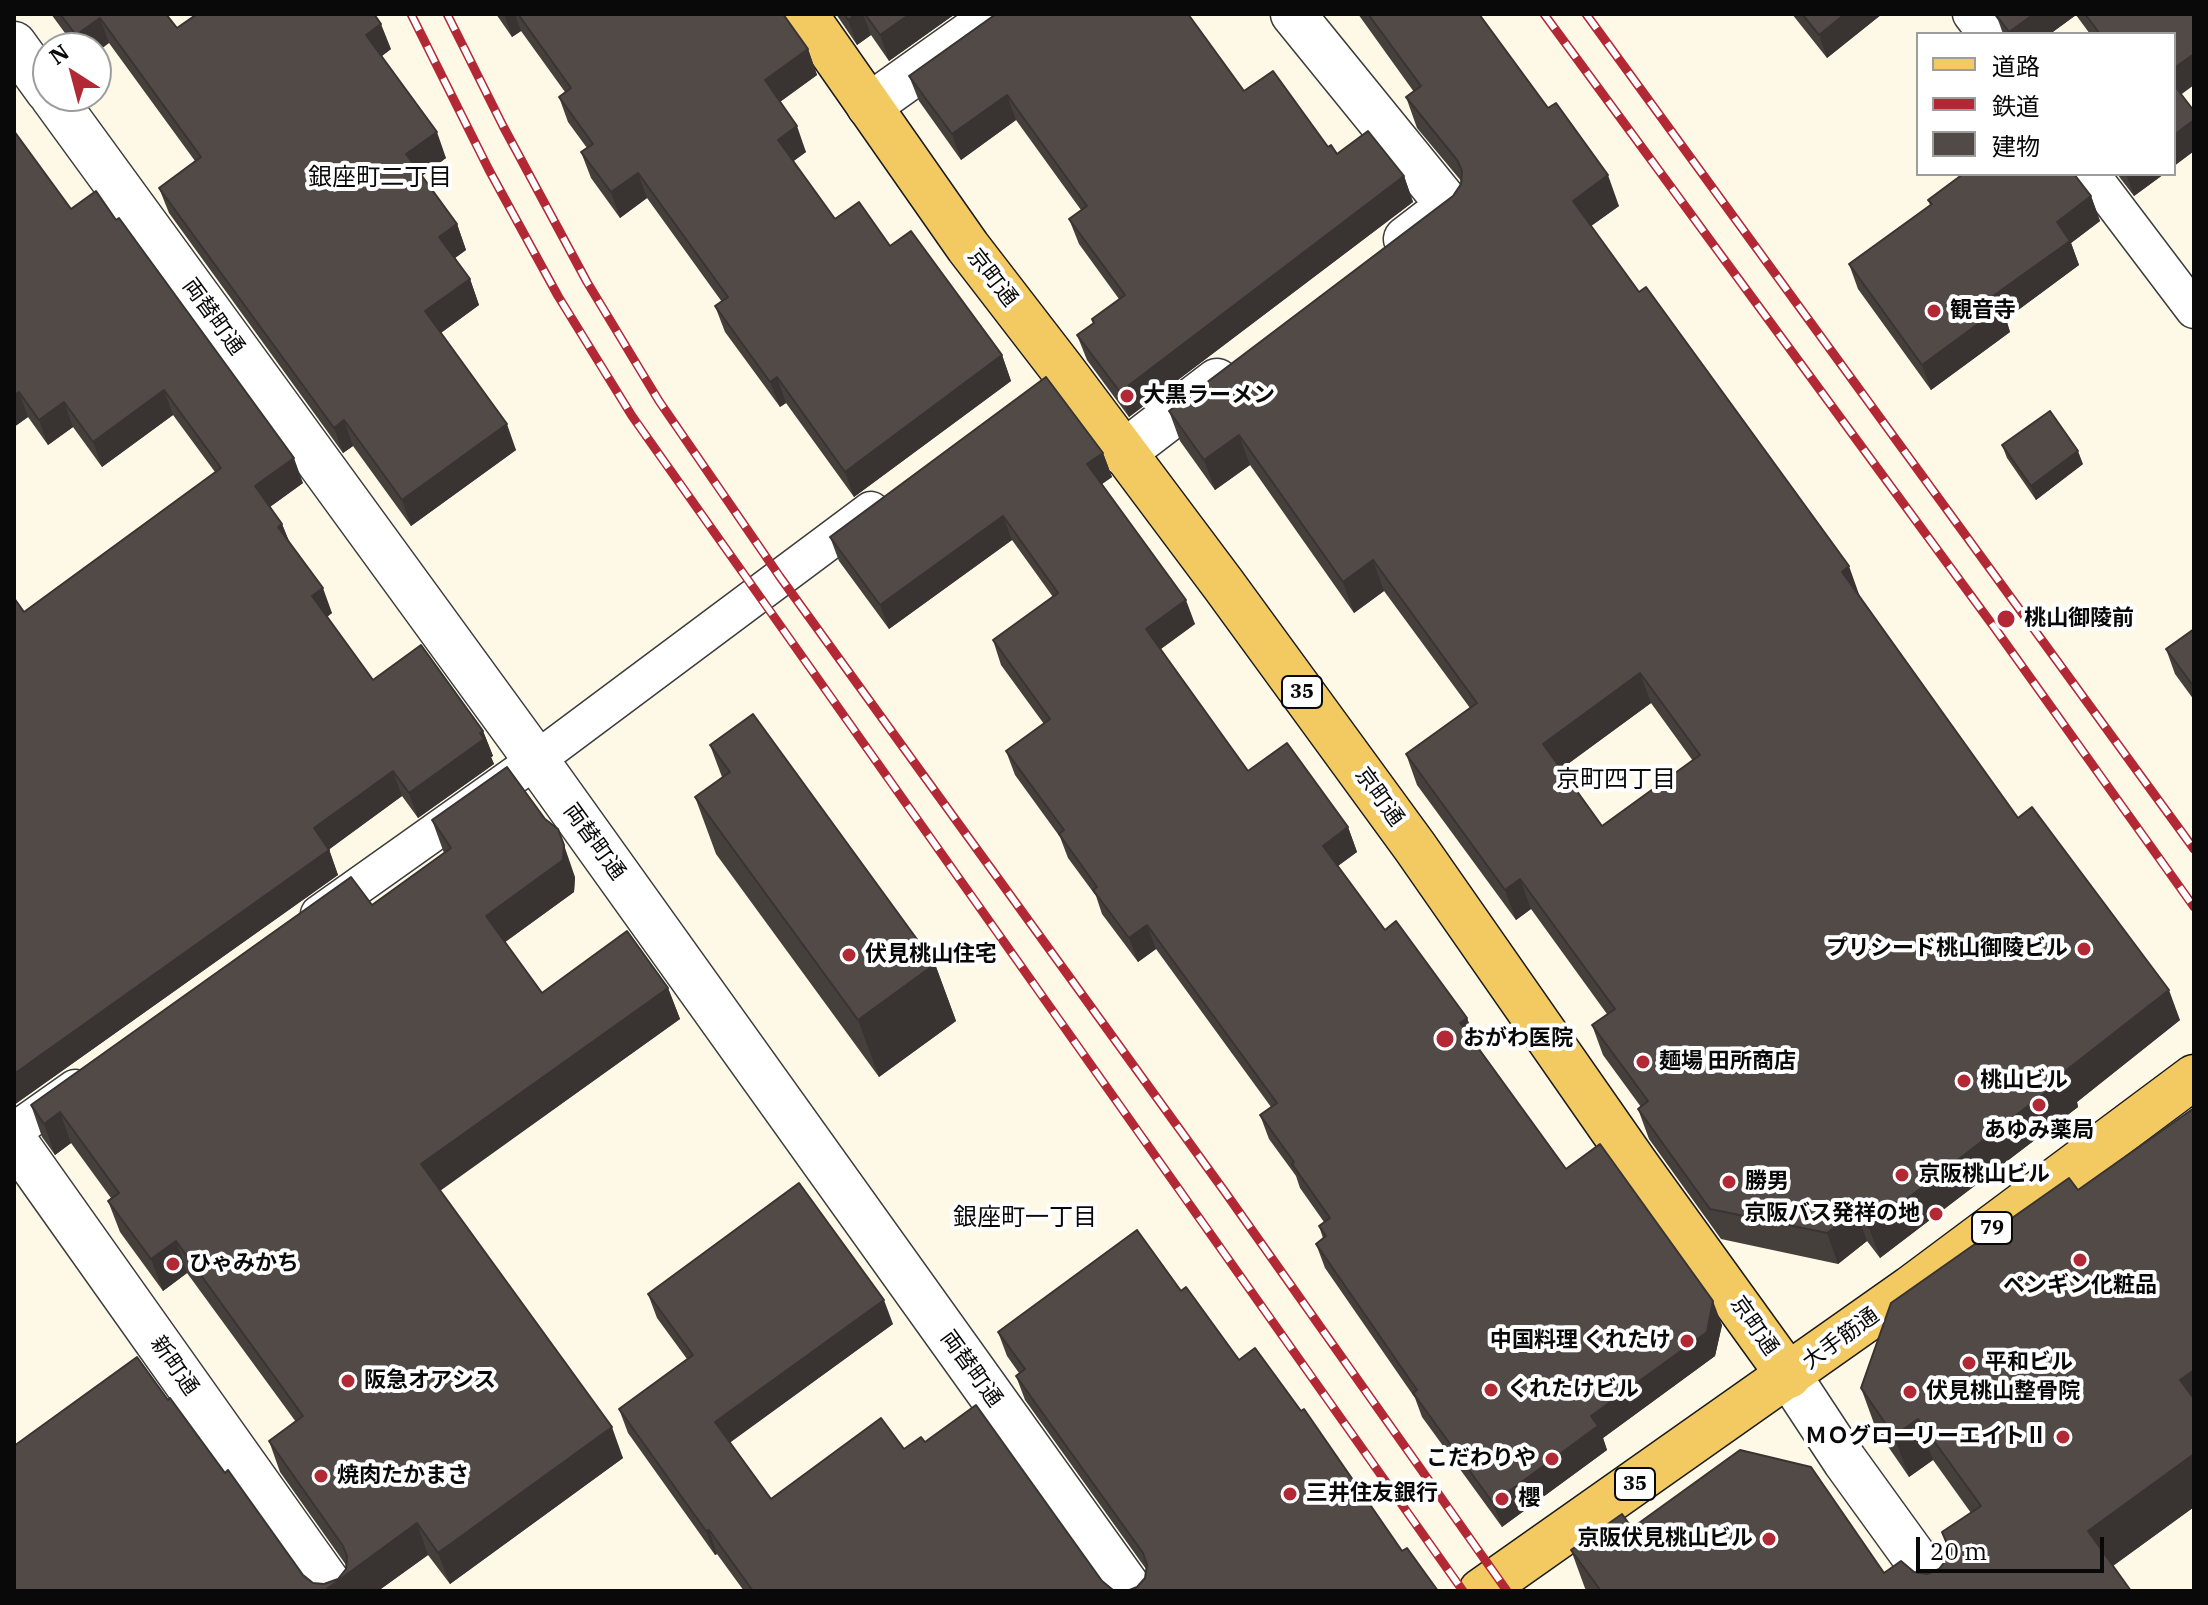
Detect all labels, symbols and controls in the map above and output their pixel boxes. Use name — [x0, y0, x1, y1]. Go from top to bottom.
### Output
north arrow — [32, 32, 112, 112]
legend — [1916, 32, 2176, 176]
text: N — [43, 37, 74, 71]
text: 道路 — [1992, 50, 2040, 82]
text: 鉄道 — [1992, 90, 2040, 122]
text: 建物 — [1992, 130, 2040, 162]
district label: 銀座町二丁目 — [308, 164, 452, 192]
street label: 京町通 — [961, 244, 1023, 312]
street label: 両替町通 — [176, 274, 250, 360]
place label: 観音寺 — [1950, 298, 2016, 324]
marker: 観音寺 — [1925, 302, 1943, 320]
place label: 大黒ラーメン — [1143, 383, 1275, 409]
marker: 大黒ラーメン — [1118, 387, 1136, 405]
place label: 桃山御陵前 — [2024, 606, 2134, 632]
marker: 桃山御陵前 — [1995, 608, 2017, 630]
road number: 35 — [1282, 676, 1322, 708]
street label: 京町通 — [1349, 763, 1409, 831]
district label: 京町四丁目 — [1556, 766, 1676, 794]
street label: 両替町通 — [557, 799, 631, 885]
place label: プリシード桃山御陵ビル — [1826, 936, 2068, 962]
marker: プリシード桃山御陵ビル — [2075, 940, 2093, 958]
place label: 伏見桃山住宅 — [865, 942, 997, 968]
marker: 伏見桃山住宅 — [840, 946, 858, 964]
place label: おがわ医院 — [1463, 1026, 1573, 1052]
marker: おがわ医院 — [1434, 1028, 1456, 1050]
place label: 麺場 田所商店 — [1659, 1049, 1796, 1075]
marker: 麺場 田所商店 — [1634, 1053, 1652, 1071]
place label: 桃山ビル — [1980, 1068, 2068, 1094]
marker: 桃山ビル — [1955, 1072, 1973, 1090]
marker: あゆみ薬局 — [2030, 1096, 2048, 1114]
place label: あゆみ薬局 — [1984, 1118, 2094, 1144]
place label: 京阪桃山ビル — [1918, 1162, 2050, 1188]
marker: 京阪桃山ビル — [1893, 1166, 1911, 1184]
place label: 勝男 — [1745, 1169, 1789, 1195]
marker: 勝男 — [1720, 1173, 1738, 1191]
place label: 京阪バス発祥の地 — [1744, 1201, 1920, 1227]
district label: 銀座町一丁目 — [953, 1204, 1097, 1232]
marker: 京阪バス発祥の地 — [1927, 1205, 1945, 1223]
road number: 79 — [1972, 1212, 2012, 1244]
place label: ひゃみかち — [189, 1251, 299, 1277]
marker: ペンギン化粧品 — [2071, 1251, 2089, 1269]
marker: ひゃみかち — [164, 1255, 182, 1273]
place label: ペンギン化粧品 — [2003, 1273, 2157, 1299]
street label: 京町通 — [1724, 1291, 1784, 1361]
street label: 大手筋通 — [1798, 1302, 1884, 1376]
street label: 両替町通 — [934, 1326, 1008, 1412]
place label: 中国料理 くれたけ — [1490, 1328, 1671, 1354]
street label: 新町通 — [144, 1331, 204, 1401]
marker: 中国料理 くれたけ — [1678, 1332, 1696, 1350]
place label: 平和ビル — [1985, 1350, 2073, 1376]
marker: 平和ビル — [1960, 1354, 1978, 1372]
place label: 阪急オアシス — [364, 1368, 496, 1394]
marker: 阪急オアシス — [339, 1372, 357, 1390]
place label: くれたけビル — [1507, 1377, 1639, 1403]
place label: 伏見桃山整骨院 — [1926, 1379, 2080, 1405]
marker: くれたけビル — [1482, 1381, 1500, 1399]
marker: 伏見桃山整骨院 — [1901, 1383, 1919, 1401]
place label: ＭＯグローリーエイトⅡ — [1805, 1424, 2047, 1450]
marker: ＭＯグローリーエイトⅡ — [2054, 1428, 2072, 1446]
place label: こだわりや — [1426, 1446, 1536, 1472]
marker: こだわりや — [1543, 1450, 1561, 1468]
place label: 焼肉たかまさ — [337, 1463, 469, 1489]
marker: 焼肉たかまさ — [312, 1467, 330, 1485]
road number: 35 — [1615, 1468, 1655, 1500]
place label: 三井住友銀行 — [1306, 1481, 1438, 1507]
marker: 三井住友銀行 — [1281, 1485, 1299, 1503]
place label: 櫻 — [1518, 1486, 1540, 1512]
marker: 櫻 — [1493, 1490, 1511, 1508]
scale bar — [1920, 1521, 2108, 1571]
place label: 京阪伏見桃山ビル — [1577, 1526, 1753, 1552]
marker: 京阪伏見桃山ビル — [1760, 1530, 1778, 1548]
text: 20 m — [1930, 1535, 1987, 1567]

